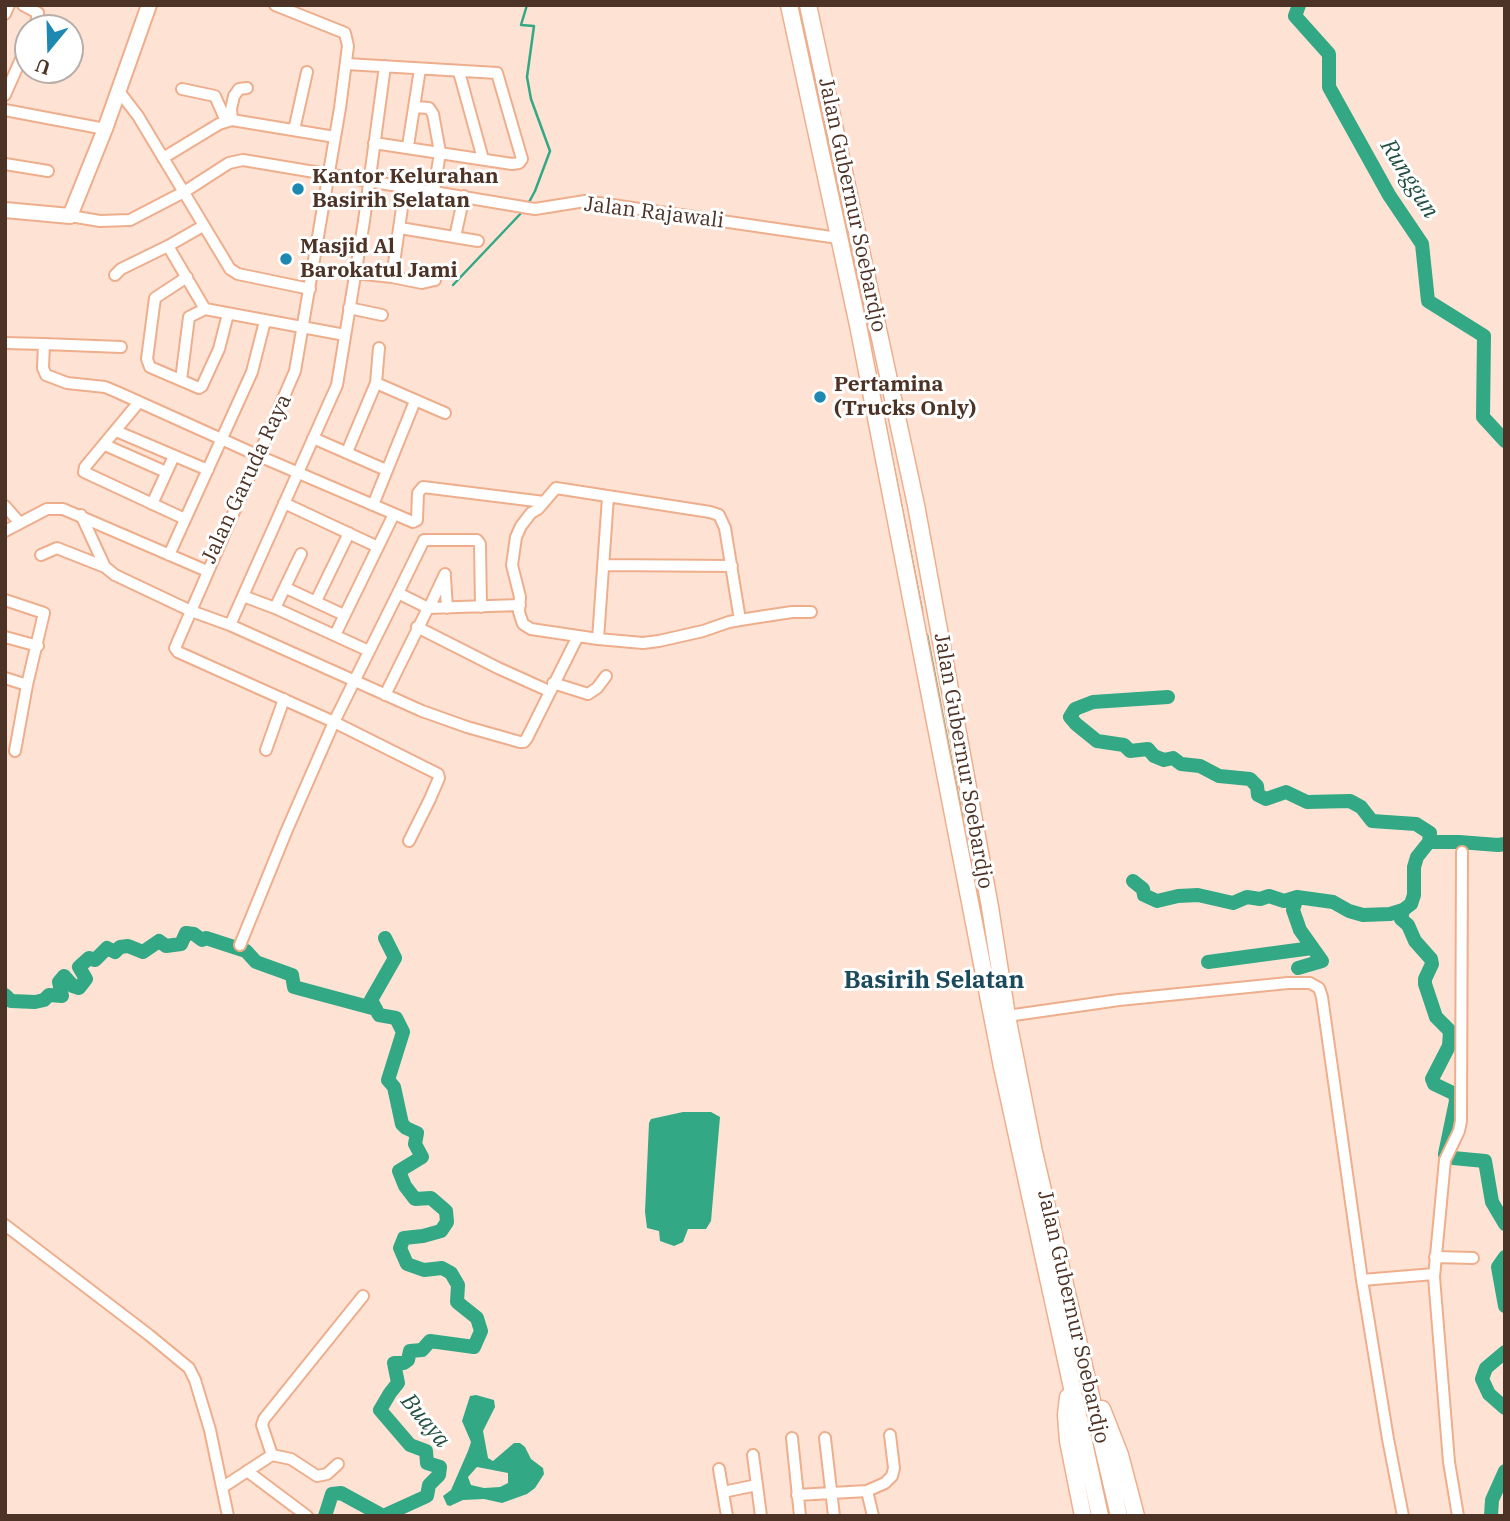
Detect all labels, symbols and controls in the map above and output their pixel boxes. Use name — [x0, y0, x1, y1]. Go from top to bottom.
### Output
north arrow — [14, 14, 84, 84]
text: U — [32, 53, 54, 81]
street label: Jalan Gubernur Soebardjo — [813, 76, 891, 334]
water label: Runggun — [1374, 134, 1444, 224]
place label: Kantor Kelurahan Basirih Selatan — [312, 164, 499, 214]
marker: Kantor Kelurahan Basirih Selatan — [290, 181, 306, 197]
street label: Jalan Rajawali — [583, 192, 725, 234]
place label: Masjid Al Barokatul Jami — [300, 234, 458, 284]
marker: Masjid Al Barokatul Jami — [278, 251, 294, 267]
place label: Pertamina (Trucks Only) — [834, 372, 976, 422]
marker: Pertamina (Trucks Only) — [812, 389, 828, 405]
street label: Jalan Garuda Raya — [197, 391, 297, 567]
street label: Jalan Gubernur Soebardjo — [928, 631, 998, 891]
district label: Basirih Selatan — [844, 967, 1024, 995]
street label: Jalan Gubernur Soebardjo — [1032, 1188, 1114, 1446]
water label: Buaya — [394, 1388, 456, 1454]

